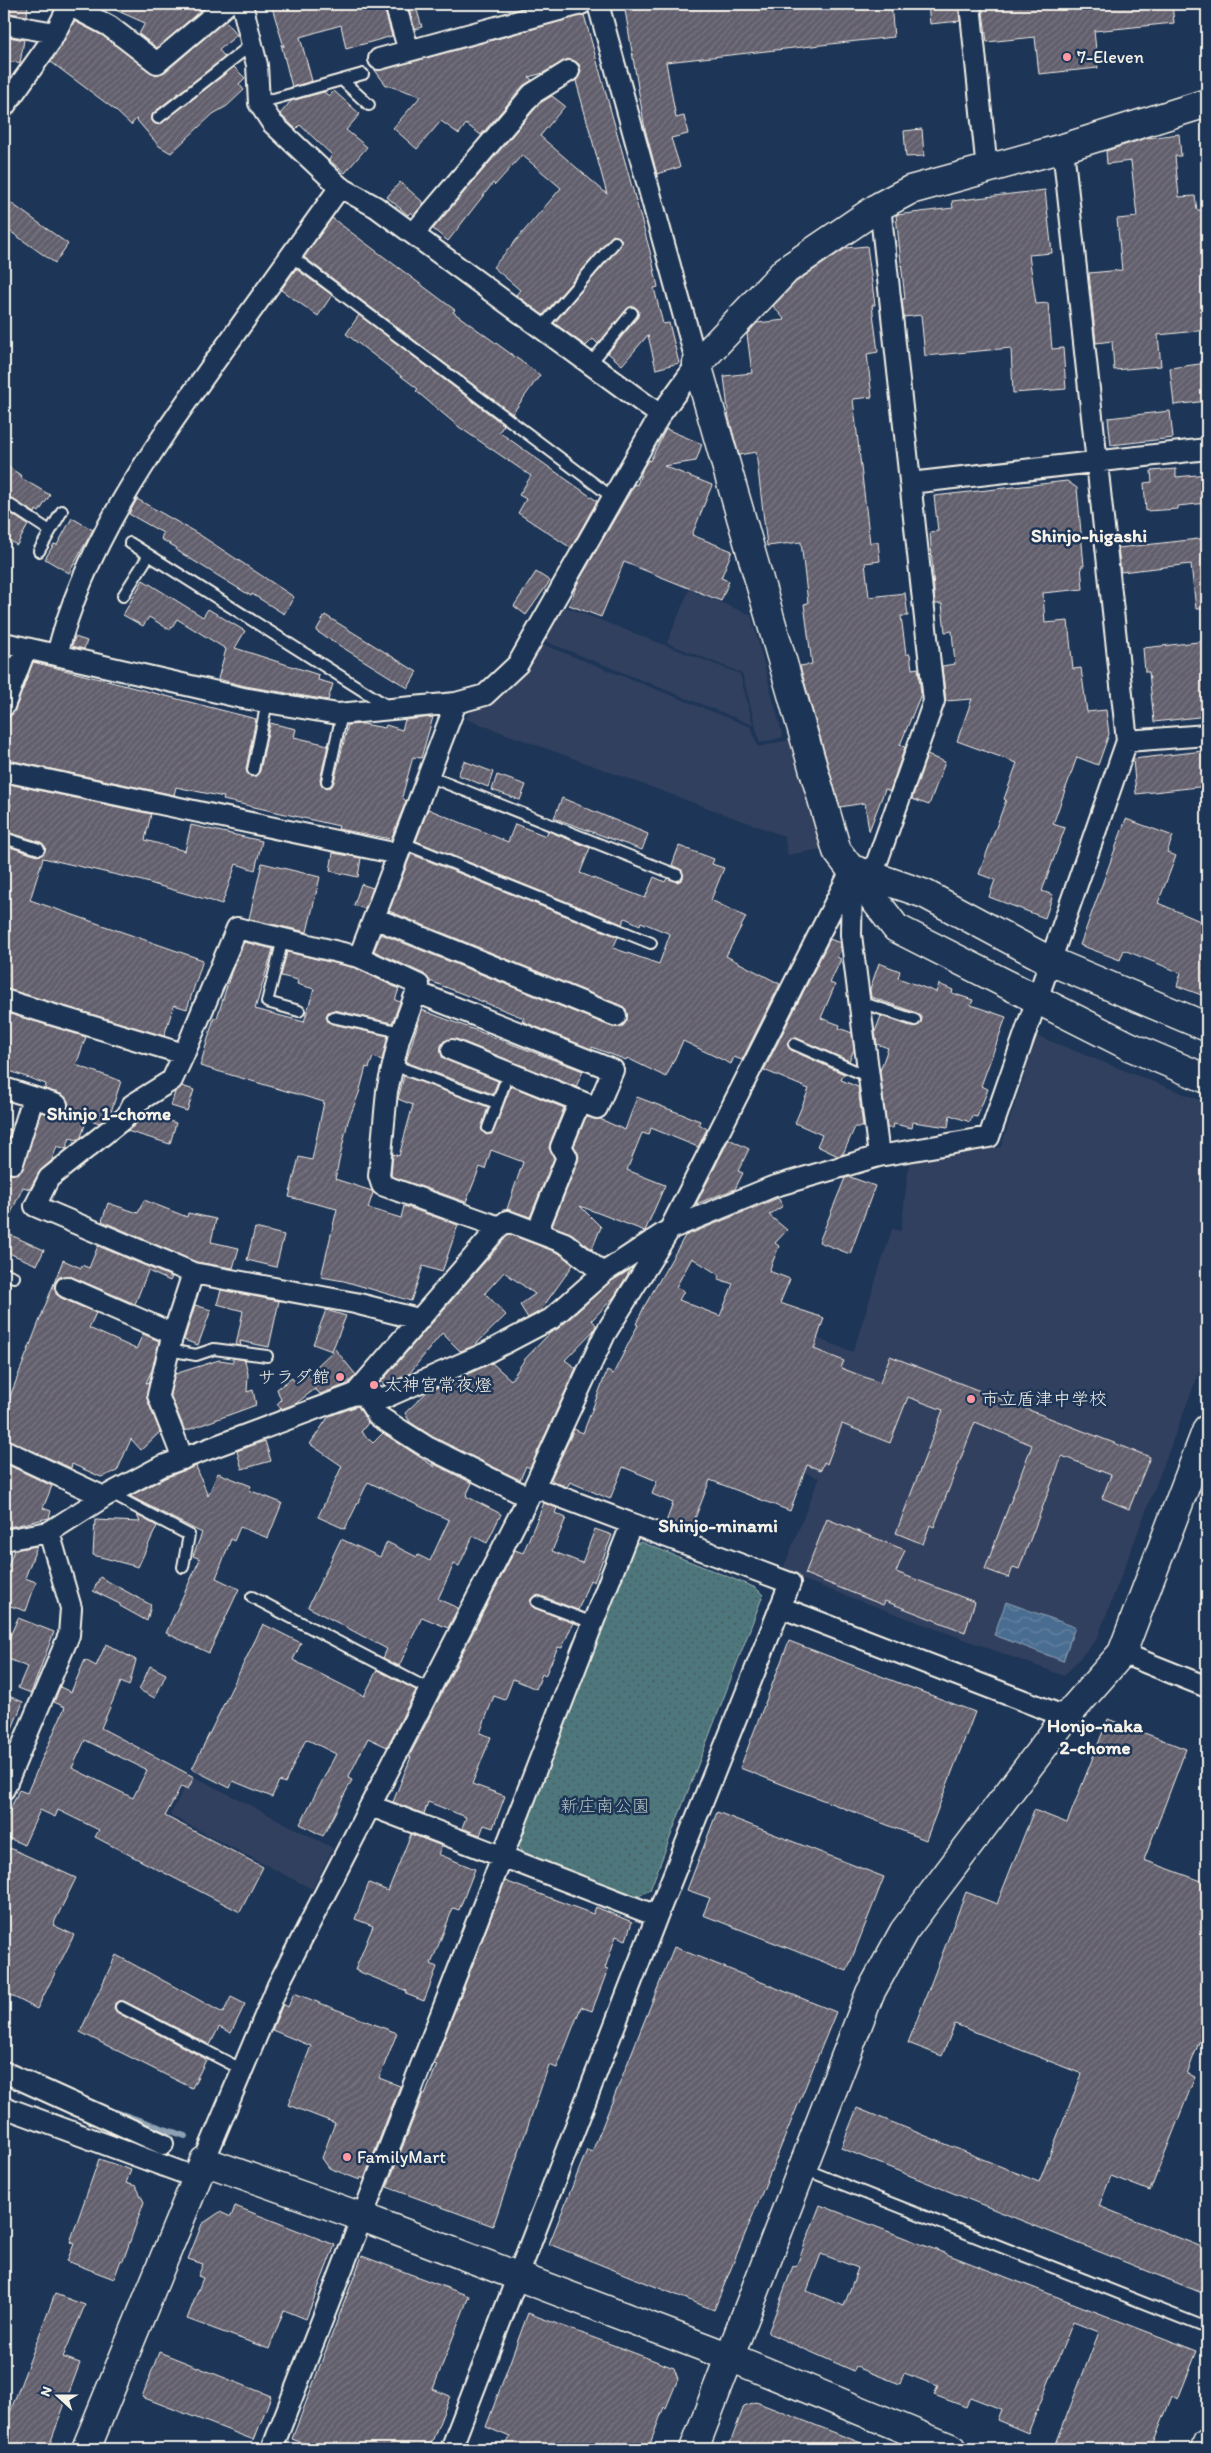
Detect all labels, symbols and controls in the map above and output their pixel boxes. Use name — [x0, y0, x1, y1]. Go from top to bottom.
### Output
place label: 7-Eleven — [1077, 46, 1144, 68]
marker: 7-Eleven — [1061, 51, 1073, 63]
district label: Shinjo-higashi — [1031, 524, 1147, 547]
district label: Shinjo 1-chome — [47, 1102, 171, 1125]
place label: サラダ館 — [258, 1366, 330, 1388]
marker: サラダ館 — [334, 1371, 346, 1383]
place label: 太神宮常夜燈 — [384, 1374, 492, 1396]
marker: 太神宮常夜燈 — [368, 1379, 380, 1391]
place label: 市立盾津中学校 — [981, 1388, 1107, 1410]
marker: 市立盾津中学校 — [965, 1393, 977, 1405]
district label: Shinjo-minami — [658, 1514, 778, 1537]
district label: Honjo-naka 2-chome — [1047, 1714, 1144, 1759]
park label: 新庄南公園 — [560, 1795, 650, 1817]
place label: FamilyMart — [357, 2146, 446, 2168]
marker: FamilyMart — [341, 2151, 353, 2163]
north arrow — [32, 2370, 82, 2420]
text: N — [37, 2384, 56, 2399]

